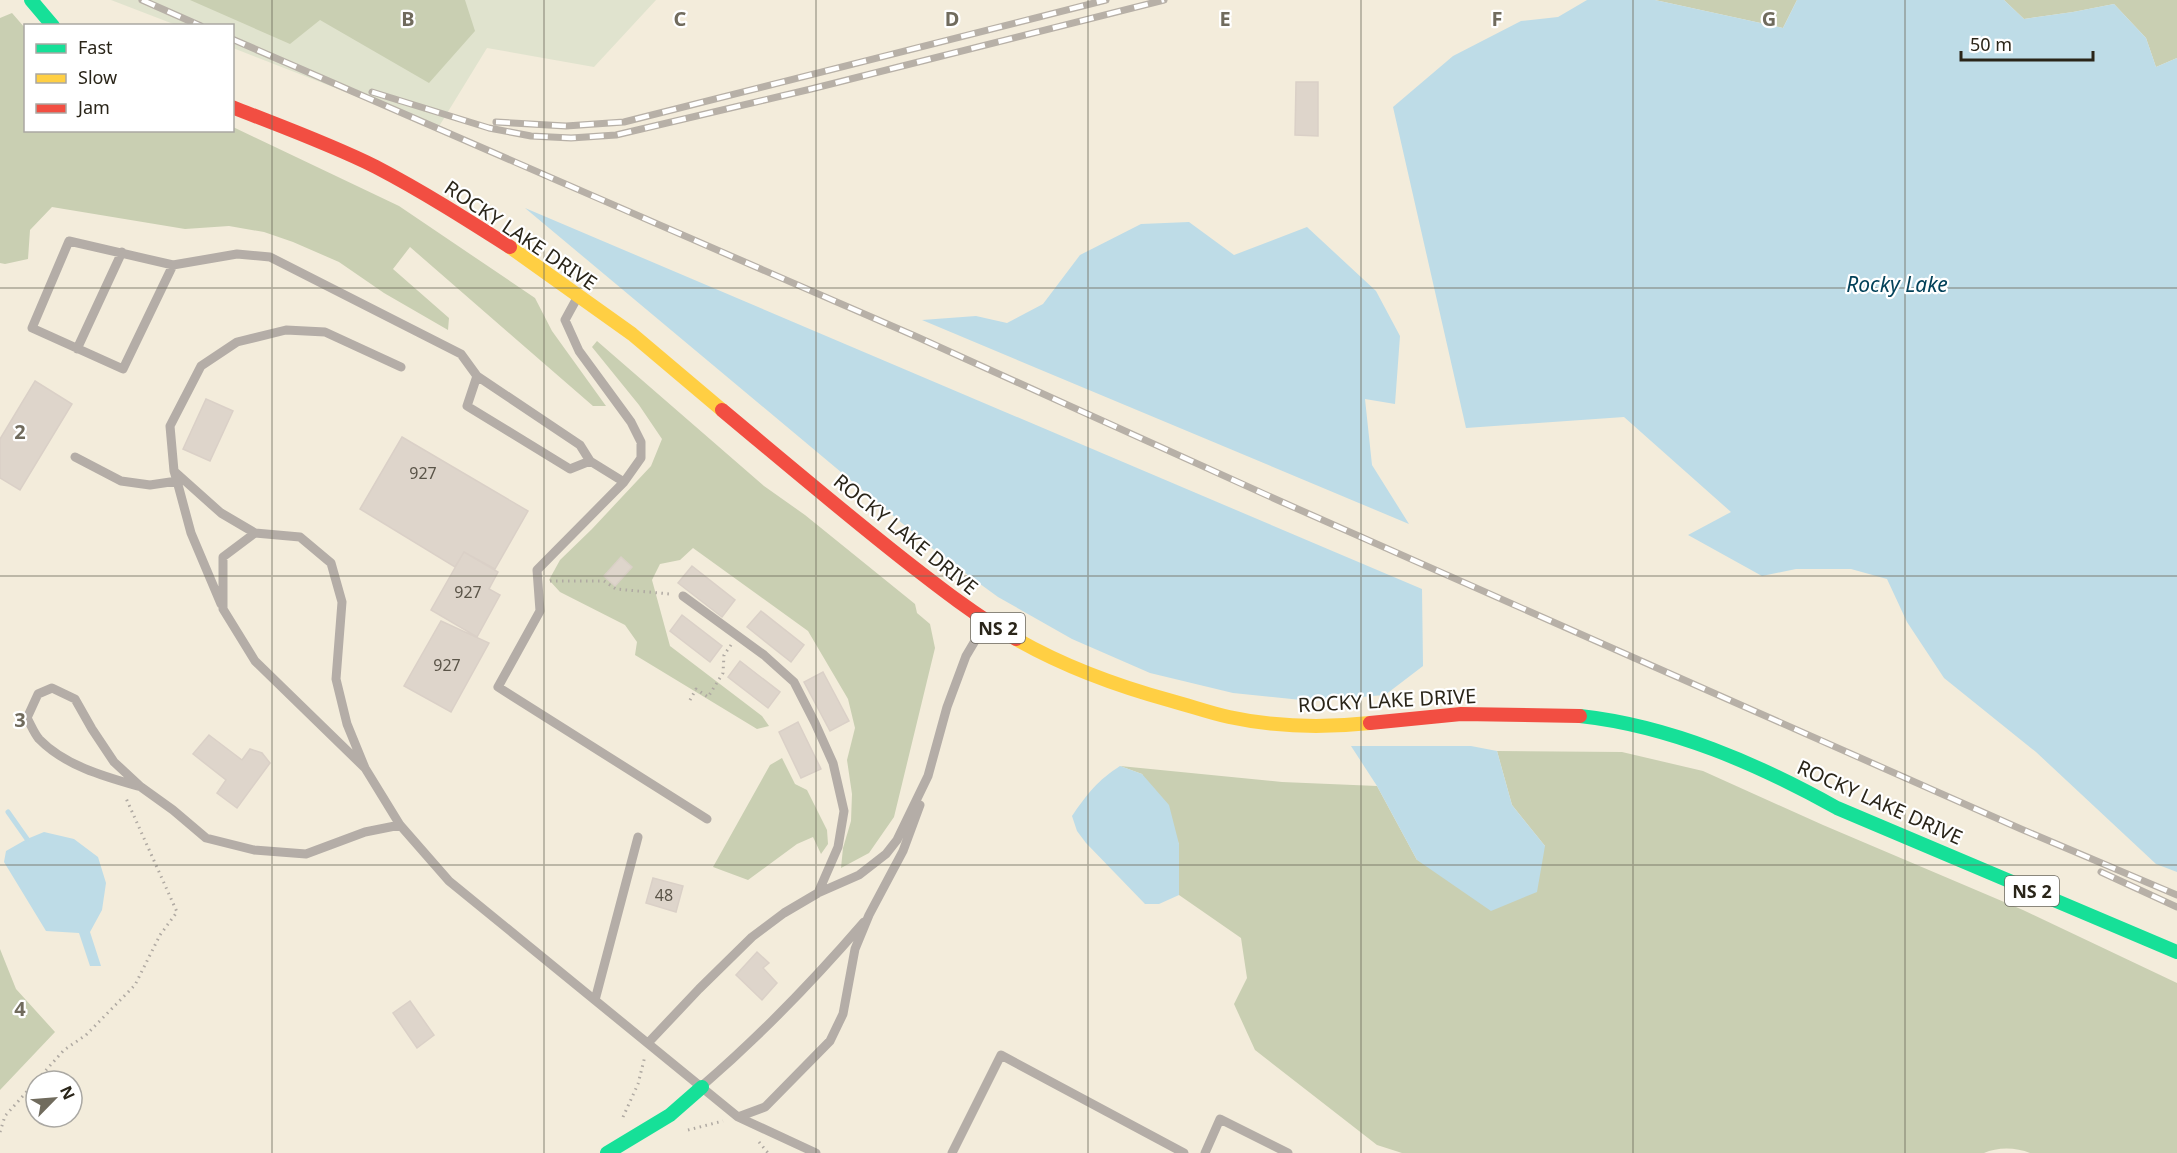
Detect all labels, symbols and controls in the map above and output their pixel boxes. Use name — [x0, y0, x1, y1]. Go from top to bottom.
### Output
text: B — [401, 5, 415, 32]
text: C — [674, 5, 687, 32]
text: D — [945, 5, 959, 32]
text: E — [1219, 5, 1231, 32]
text: F — [1492, 5, 1502, 32]
text: G — [1762, 5, 1776, 32]
legend — [24, 24, 234, 132]
scale bar — [1961, 24, 2093, 62]
text: 50 m — [1970, 32, 2012, 56]
text: Fast — [78, 35, 113, 59]
text: Slow — [78, 65, 117, 89]
text: Jam — [76, 95, 110, 119]
street label: ROCKY LAKE DRIVE — [439, 174, 603, 296]
water label: Rocky Lake — [1846, 270, 1948, 298]
text: 2 — [14, 418, 26, 445]
house number: 927 — [409, 462, 437, 484]
street label: ROCKY LAKE DRIVE — [828, 467, 984, 601]
house number: 927 — [454, 581, 482, 603]
road number: NS 2 — [971, 613, 1025, 643]
house number: 927 — [433, 654, 461, 676]
street label: ROCKY LAKE DRIVE — [1297, 682, 1477, 718]
text: 3 — [14, 706, 26, 733]
street label: ROCKY LAKE DRIVE — [1793, 753, 1967, 851]
road number: NS 2 — [2005, 876, 2059, 906]
house number: 48 — [655, 884, 673, 906]
text: 4 — [14, 995, 26, 1022]
north arrow — [24, 1069, 84, 1129]
text: N — [55, 1082, 80, 1103]

